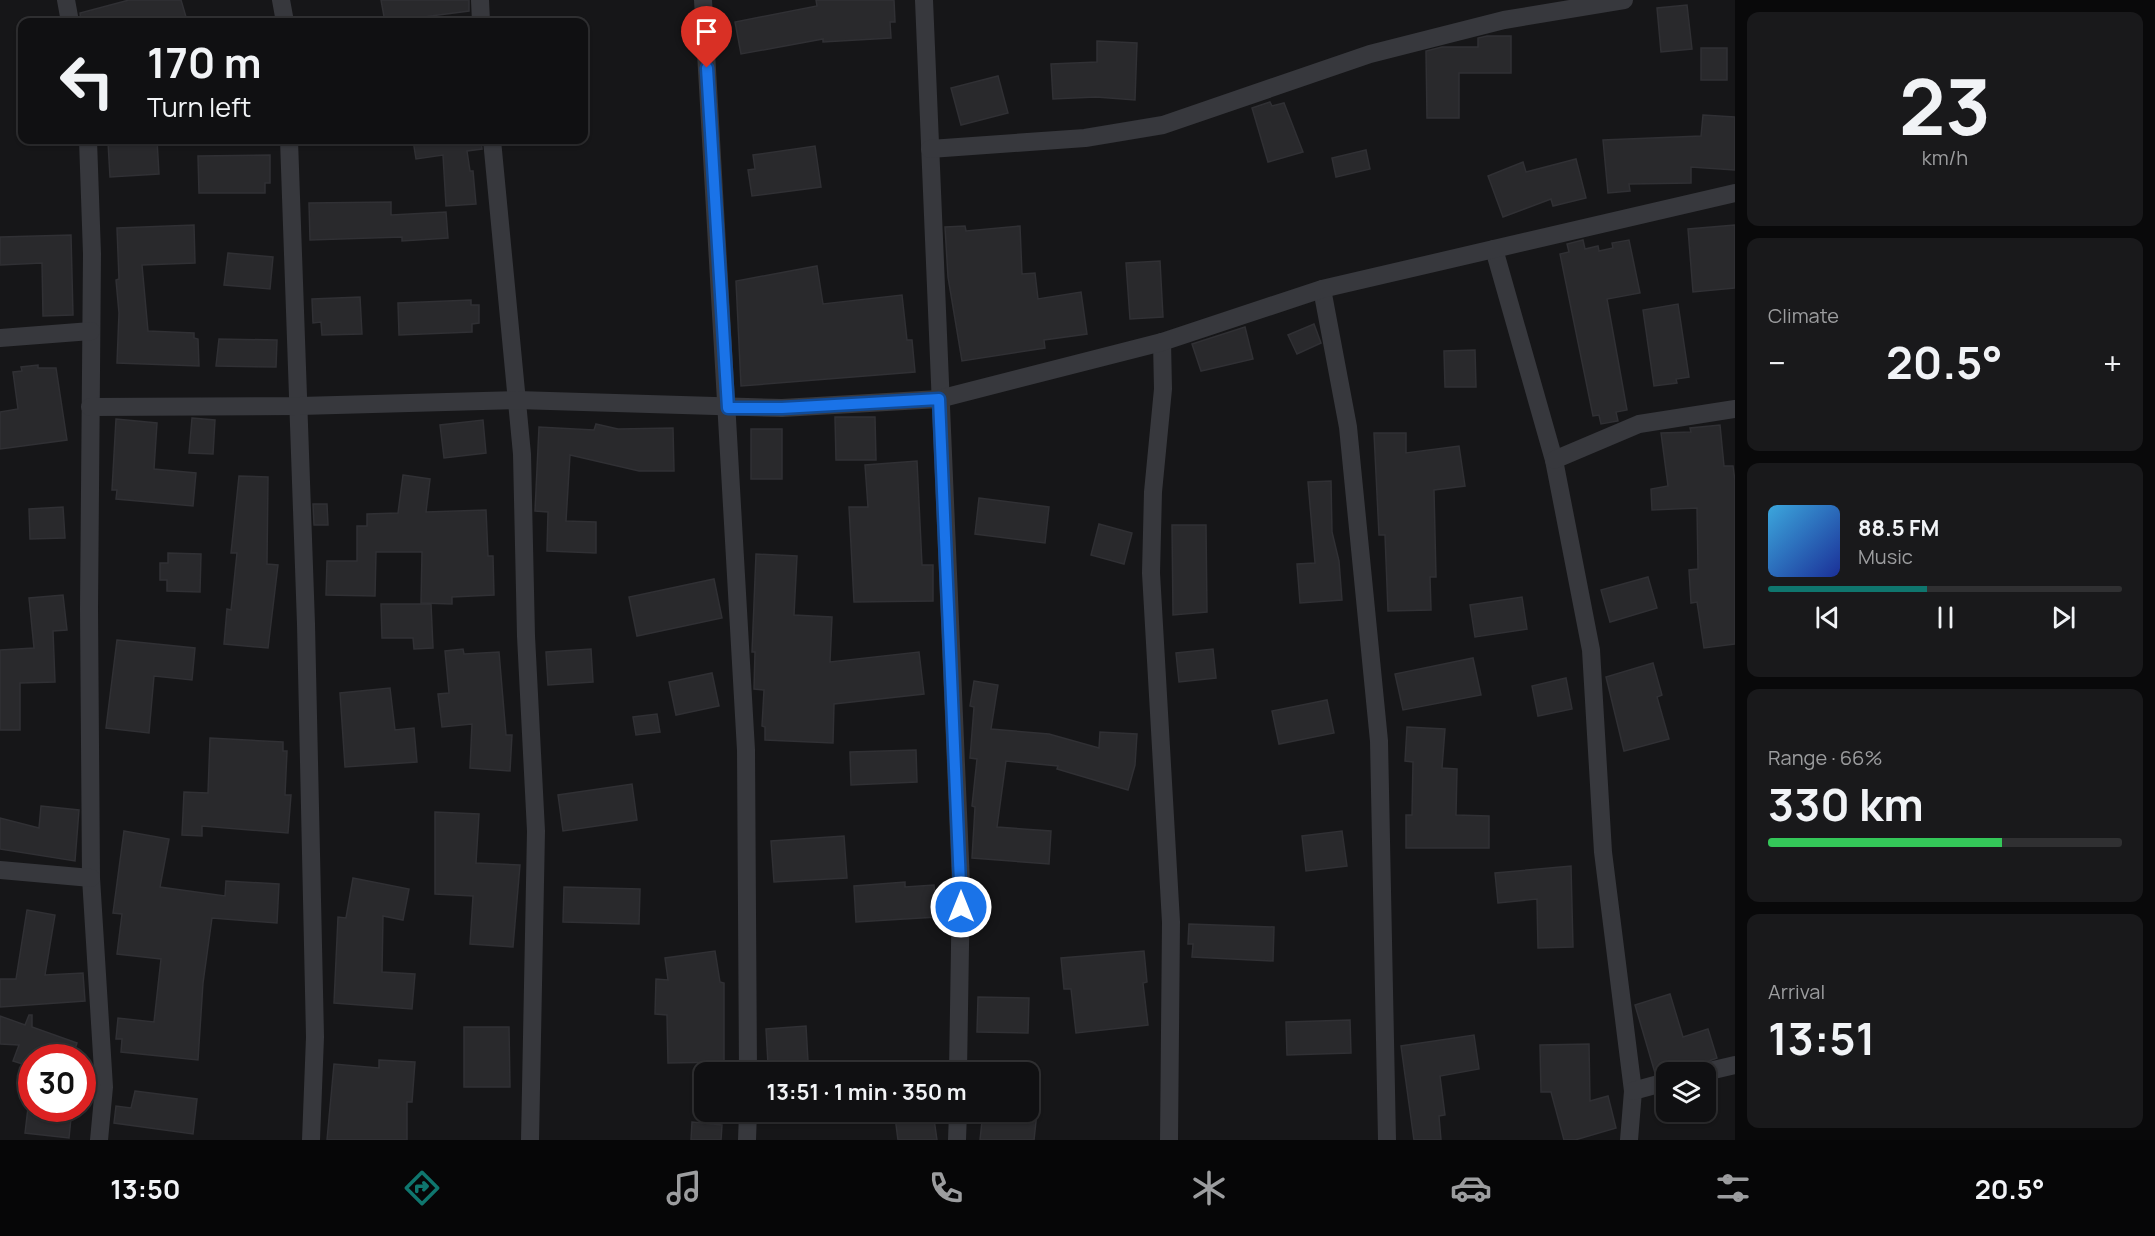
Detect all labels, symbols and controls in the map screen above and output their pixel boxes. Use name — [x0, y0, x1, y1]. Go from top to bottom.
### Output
pin — [681, 6, 732, 68]
icon: arrive — [690, 15, 723, 48]
text: 170 m — [147, 33, 262, 91]
icon: left — [48, 42, 126, 120]
text: 23 — [1899, 52, 1991, 158]
text: Turn left — [147, 88, 251, 125]
text: km/h — [1922, 144, 1968, 171]
text: Climate — [1768, 302, 1839, 329]
text: 20.5° — [1886, 331, 2003, 393]
text: − — [1768, 340, 1786, 385]
text: + — [2103, 340, 2122, 385]
text: 88.5 FM — [1858, 513, 1939, 543]
text: Music — [1858, 543, 1913, 570]
icon: previous — [1811, 601, 1844, 634]
icon: pause — [1929, 601, 1962, 634]
icon: next — [2047, 601, 2080, 634]
text: Range · 66% — [1768, 744, 1883, 771]
text: 330 km — [1768, 773, 1924, 835]
position arrow — [929, 875, 993, 939]
text: Arrival — [1768, 978, 1825, 1005]
text: 13:51 — [1768, 1007, 1875, 1069]
speed limit sign: 30 — [18, 1044, 96, 1122]
map controls — [1656, 1062, 1716, 1122]
button: layers — [1656, 1062, 1716, 1122]
text: 13:51 · 1 min · 350 m — [767, 1077, 966, 1107]
icon: directions — [401, 1167, 443, 1209]
icon: music — [663, 1167, 705, 1209]
icon: phone — [925, 1167, 967, 1209]
icon: climate — [1188, 1167, 1230, 1209]
icon: car — [1450, 1167, 1492, 1209]
icon: filters — [1712, 1167, 1754, 1209]
text: 13:50 — [110, 1170, 181, 1207]
text: 20.5° — [1975, 1170, 2045, 1207]

